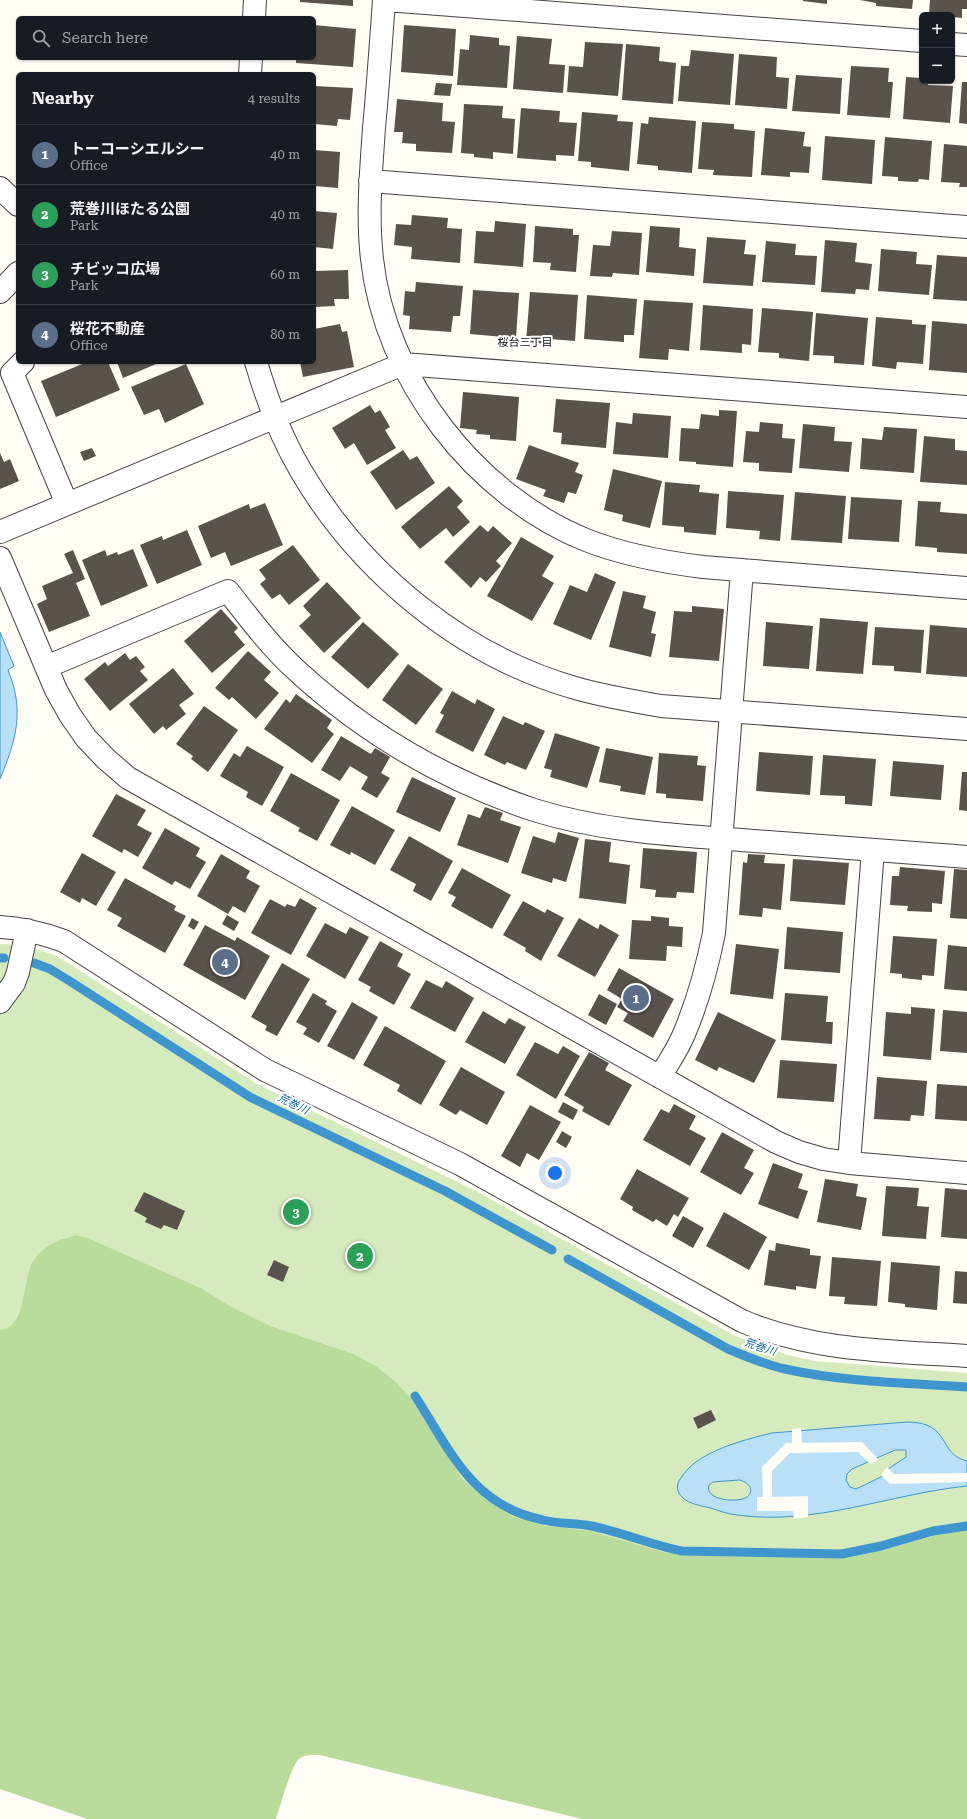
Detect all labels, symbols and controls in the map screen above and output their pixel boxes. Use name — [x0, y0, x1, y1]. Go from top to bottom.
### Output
map controls — [919, 12, 955, 84]
button: + — [919, 12, 955, 48]
search box — [16, 16, 316, 60]
icon: search — [30, 27, 52, 49]
text: Search here — [62, 29, 148, 47]
button: − — [919, 48, 955, 84]
text: Nearby — [32, 88, 94, 108]
text: 4 results — [248, 91, 300, 106]
text: トーコーシエルシー — [70, 140, 205, 158]
text: 1 — [41, 147, 49, 162]
text: 40 m — [270, 147, 300, 162]
text: Office — [70, 158, 108, 173]
text: 荒巻川ほたる公園 — [70, 200, 190, 218]
text: 2 — [41, 207, 49, 222]
text: 40 m — [270, 207, 300, 222]
text: Park — [70, 218, 99, 233]
text: チビッコ広場 — [70, 260, 160, 278]
text: 3 — [41, 267, 49, 282]
text: 60 m — [270, 267, 300, 282]
text: Park — [70, 278, 99, 293]
text: 桜花不動産 — [70, 320, 145, 338]
text: 4 — [41, 327, 49, 342]
text: 80 m — [270, 327, 300, 342]
district label: 桜台三丁目 — [498, 336, 553, 349]
text: Office — [70, 338, 108, 353]
pin: 4 — [212, 947, 238, 977]
pin: 1 — [623, 983, 649, 1013]
water label: 荒巻川 — [275, 1091, 312, 1118]
your location — [545, 1163, 565, 1183]
pin: 3 — [283, 1197, 309, 1227]
pin: 2 — [347, 1241, 373, 1271]
water label: 荒巻川 — [742, 1336, 779, 1359]

